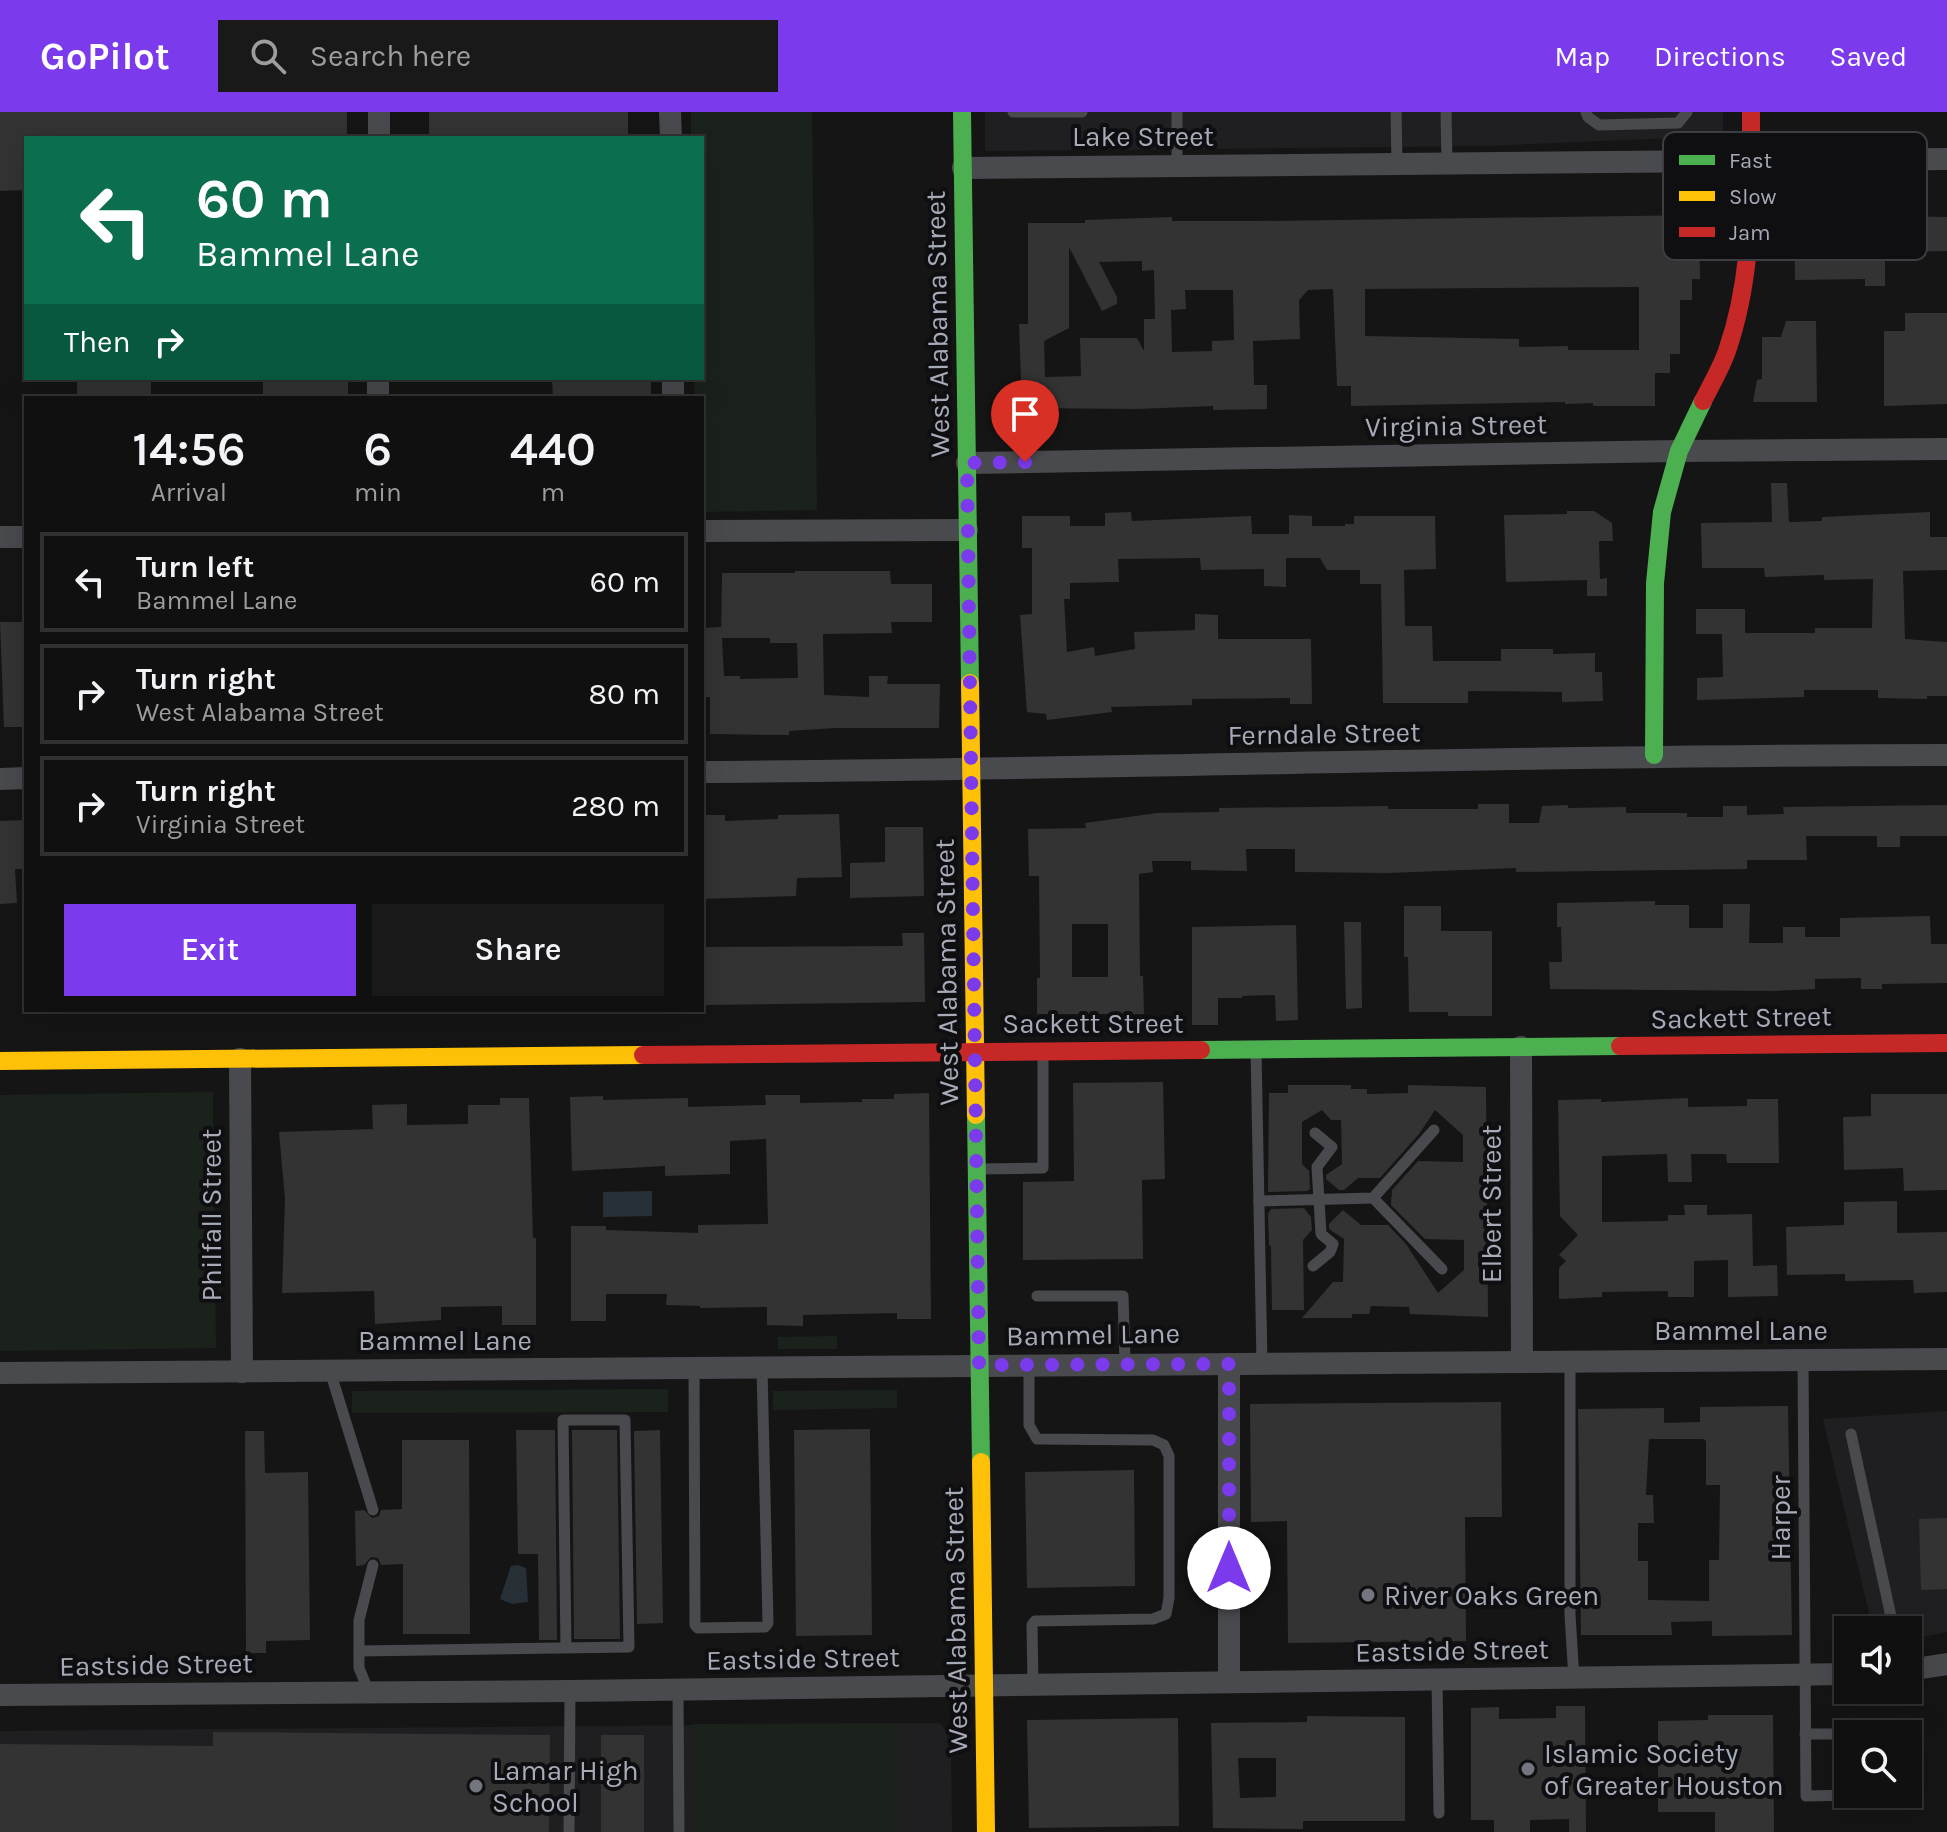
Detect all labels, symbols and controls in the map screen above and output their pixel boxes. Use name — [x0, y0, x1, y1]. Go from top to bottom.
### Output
search box — [218, 20, 778, 92]
text: GoPilot — [40, 34, 170, 79]
icon: search — [246, 34, 290, 78]
text: Search here — [310, 38, 471, 74]
text: Map — [1555, 40, 1610, 73]
text: Directions — [1654, 40, 1786, 73]
text: Saved — [1830, 40, 1907, 73]
street label: Lake Street — [1072, 120, 1214, 153]
legend — [1663, 132, 1927, 260]
text: Fast — [1729, 148, 1772, 174]
text: 60 m — [196, 166, 333, 231]
icon: left — [64, 168, 168, 272]
text: Slow — [1729, 184, 1776, 210]
street label: West Alabama Street — [919, 190, 956, 458]
text: Jam — [1729, 220, 1771, 246]
text: Bammel Lane — [196, 233, 420, 275]
icon: right — [147, 320, 191, 364]
text: Then — [64, 324, 131, 360]
pin — [991, 380, 1059, 462]
icon: arrive — [1003, 392, 1047, 436]
street label: Virginia Street — [1365, 407, 1547, 444]
text: 14:56 — [132, 421, 246, 477]
text: 6 — [363, 421, 392, 477]
text: 440 — [510, 421, 596, 477]
text: Arrival — [151, 477, 227, 508]
text: min — [354, 477, 402, 508]
text: m — [541, 477, 565, 508]
text: Turn left — [136, 549, 254, 585]
icon: left — [68, 560, 112, 604]
text: 60 m — [590, 564, 660, 600]
text: Bammel Lane — [136, 585, 297, 616]
text: Turn right — [136, 661, 276, 697]
icon: right — [68, 672, 112, 716]
text: 80 m — [589, 676, 660, 712]
text: West Alabama Street — [136, 697, 384, 728]
street label: Ferndale Street — [1227, 715, 1421, 752]
text: Turn right — [136, 773, 276, 809]
icon: right — [68, 784, 112, 828]
text: 280 m — [571, 788, 660, 824]
text: Virginia Street — [136, 809, 305, 840]
street label: West Alabama Street — [928, 838, 965, 1106]
button: Exit — [64, 904, 356, 996]
button: Share — [372, 904, 664, 996]
street label: Sackett Street — [1650, 999, 1832, 1036]
street label: Sackett Street — [1002, 1007, 1184, 1040]
street label: Elbert Street — [1475, 1125, 1508, 1283]
street label: Philfall Street — [195, 1129, 228, 1301]
street label: Bammel Lane — [1654, 1314, 1828, 1347]
street label: Bammel Lane — [1006, 1316, 1180, 1353]
street label: Bammel Lane — [358, 1324, 532, 1357]
street label: Harper — [1764, 1475, 1797, 1561]
street label: West Alabama Street — [937, 1486, 974, 1754]
position arrow — [1187, 1526, 1271, 1610]
place label: River Oaks Green — [1384, 1579, 1599, 1612]
marker: River Oaks Green — [1359, 1586, 1377, 1604]
map controls — [1834, 1616, 1922, 1808]
button: sound — [1834, 1616, 1922, 1704]
street label: Eastside Street — [1355, 1632, 1549, 1669]
street label: Eastside Street — [706, 1640, 900, 1677]
street label: Eastside Street — [59, 1646, 253, 1683]
button: search — [1834, 1720, 1922, 1808]
place label: Islamic Society of Greater Houston — [1544, 1737, 1784, 1802]
place label: Lamar High School — [492, 1754, 639, 1819]
marker: Islamic Society of Greater Houston — [1519, 1760, 1537, 1778]
marker: Lamar High School — [467, 1777, 485, 1795]

